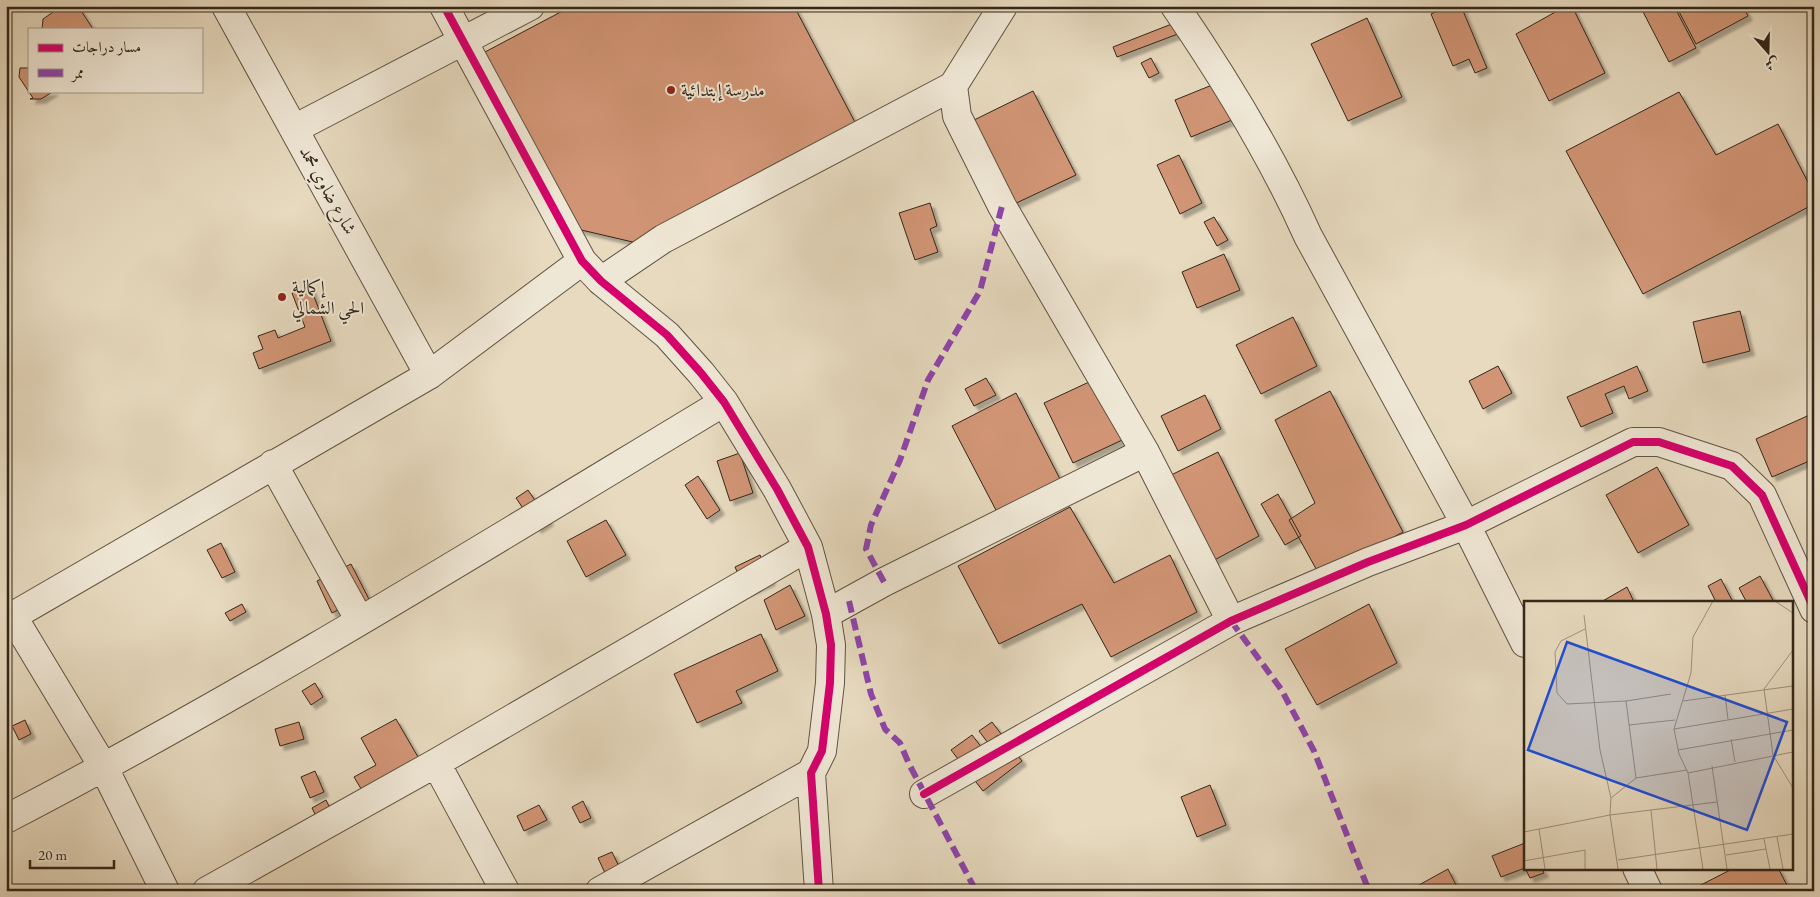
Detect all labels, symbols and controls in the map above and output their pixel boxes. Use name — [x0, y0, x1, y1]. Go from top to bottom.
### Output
legend — [28, 28, 202, 92]
north arrow — [1742, 28, 1792, 78]
text: مسار دراجات — [72, 37, 141, 56]
text: ش — [1763, 53, 1782, 75]
text: ممر — [70, 63, 84, 83]
place label: مدرسة إبتدائية — [681, 78, 765, 101]
marker: مدرسة إبتدائية — [665, 84, 677, 96]
street label: شارع ضاوي محمد — [291, 141, 362, 240]
place label: إكمالية الحي الشمالي — [292, 275, 364, 325]
marker: إكمالية الحي الشمالي — [276, 291, 288, 303]
inset map — [1524, 601, 1792, 870]
scale bar — [30, 837, 114, 869]
text: 20 m — [38, 845, 67, 864]

